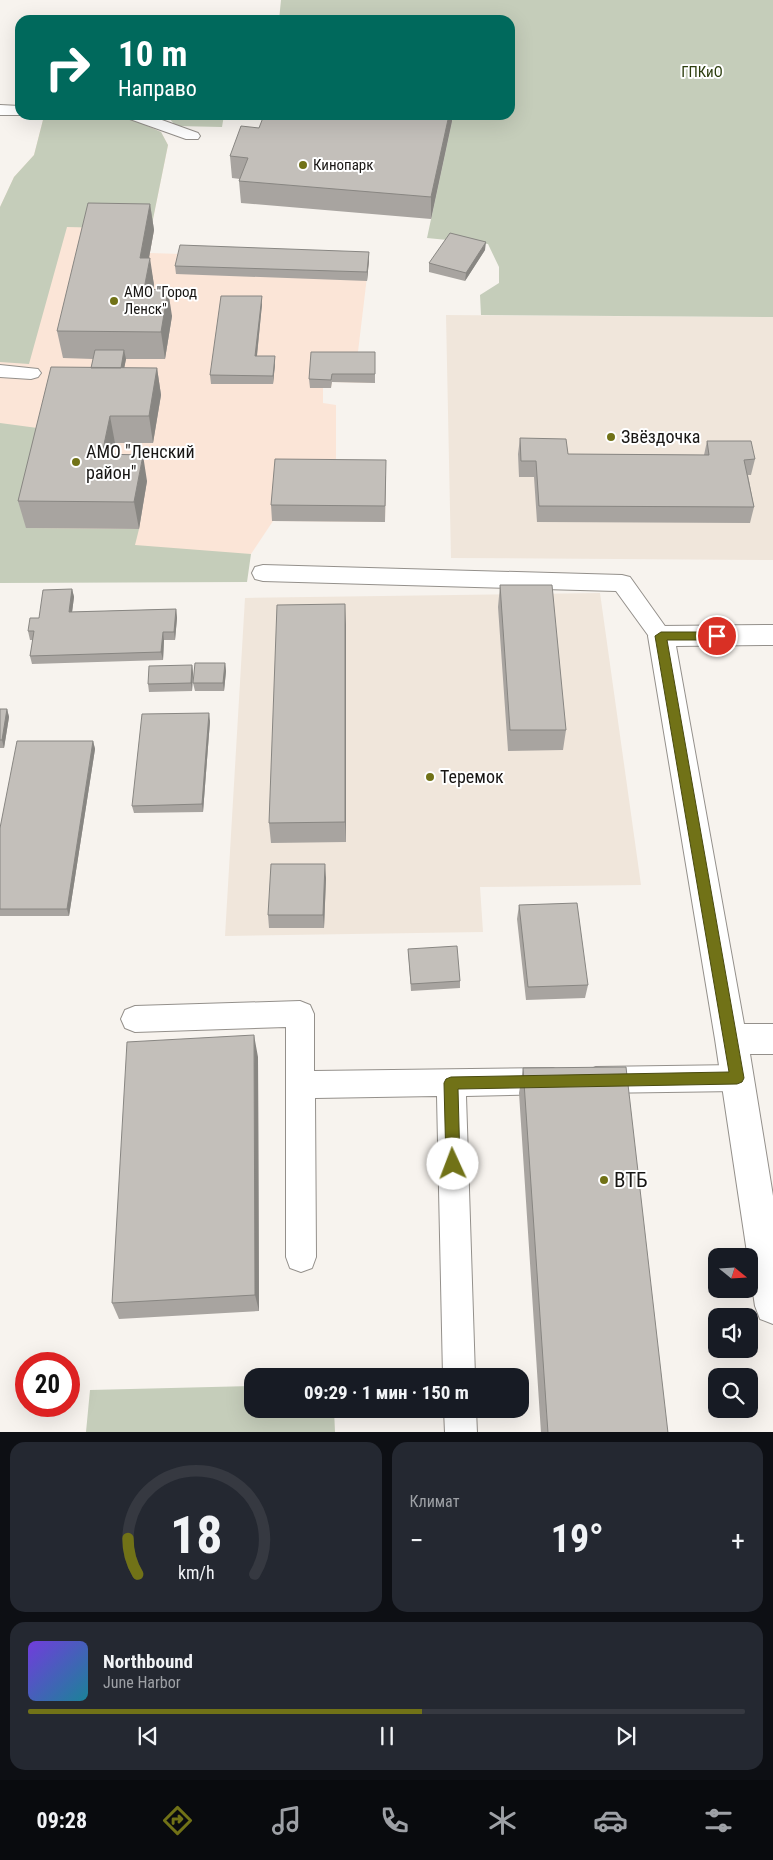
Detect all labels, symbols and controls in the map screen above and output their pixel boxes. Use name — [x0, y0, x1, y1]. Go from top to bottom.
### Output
text: 10 m — [118, 34, 187, 75]
icon: right — [35, 35, 100, 100]
park label: ГПКиО — [681, 63, 723, 81]
text: Направо — [118, 76, 197, 101]
place label: Кинопарк — [313, 156, 373, 174]
marker: Кинопарк — [297, 159, 309, 171]
place label: АМО "Город Ленск" — [124, 283, 197, 318]
marker: АМО "Город Ленск" — [108, 295, 120, 307]
place label: Звёздочка — [621, 426, 700, 447]
marker: Звёздочка — [605, 431, 617, 443]
place label: АМО "Ленский район" — [86, 441, 195, 483]
marker: АМО "Ленский район" — [70, 456, 82, 468]
pin — [696, 615, 738, 657]
icon: arrive — [703, 622, 731, 650]
place label: Теремок — [440, 766, 504, 787]
marker: Теремок — [424, 771, 436, 783]
position arrow — [426, 1137, 478, 1189]
place label: ВТБ — [614, 1168, 648, 1192]
marker: ВТБ — [598, 1174, 610, 1186]
north arrow — [708, 1248, 758, 1298]
map controls — [708, 1248, 758, 1418]
button: sound — [708, 1308, 758, 1358]
speed limit sign: 20 — [15, 1352, 80, 1417]
button: search — [708, 1368, 758, 1418]
text: 09:29 · 1 мин · 150 m — [304, 1381, 469, 1404]
text: Климат — [410, 1492, 459, 1511]
text: 18 — [169, 1505, 222, 1566]
text: 19° — [551, 1517, 604, 1561]
text: − — [410, 1524, 424, 1557]
text: + — [731, 1524, 745, 1557]
text: km/h — [177, 1562, 214, 1583]
text: Northbound — [103, 1650, 193, 1673]
text: June Harbor — [103, 1673, 181, 1692]
icon: previous — [134, 1722, 162, 1750]
icon: pause — [373, 1722, 401, 1750]
icon: next — [612, 1722, 640, 1750]
icon: directions — [160, 1803, 195, 1838]
icon: music — [269, 1803, 304, 1838]
icon: phone — [377, 1803, 412, 1838]
icon: climate — [485, 1803, 520, 1838]
icon: car — [593, 1803, 628, 1838]
icon: filters — [701, 1803, 736, 1838]
text: 09:28 — [37, 1808, 87, 1833]

